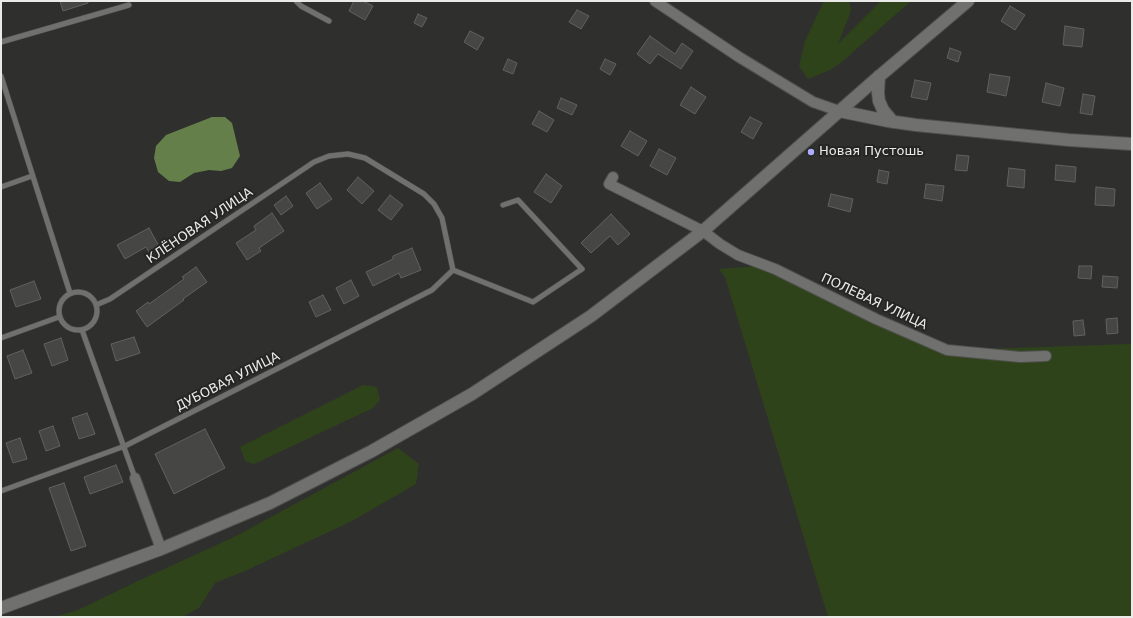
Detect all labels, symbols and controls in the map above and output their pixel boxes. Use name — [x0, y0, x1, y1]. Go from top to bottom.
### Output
place label: Новая Пустошь — [819, 144, 924, 160]
marker: Новая Пустошь — [806, 147, 816, 157]
street label: КЛЁНОВАЯ УЛИЦА — [144, 185, 256, 267]
street label: ПОЛЕВАЯ УЛИЦА — [818, 271, 930, 333]
street label: ДУБОВАЯ УЛИЦА — [173, 349, 283, 415]

